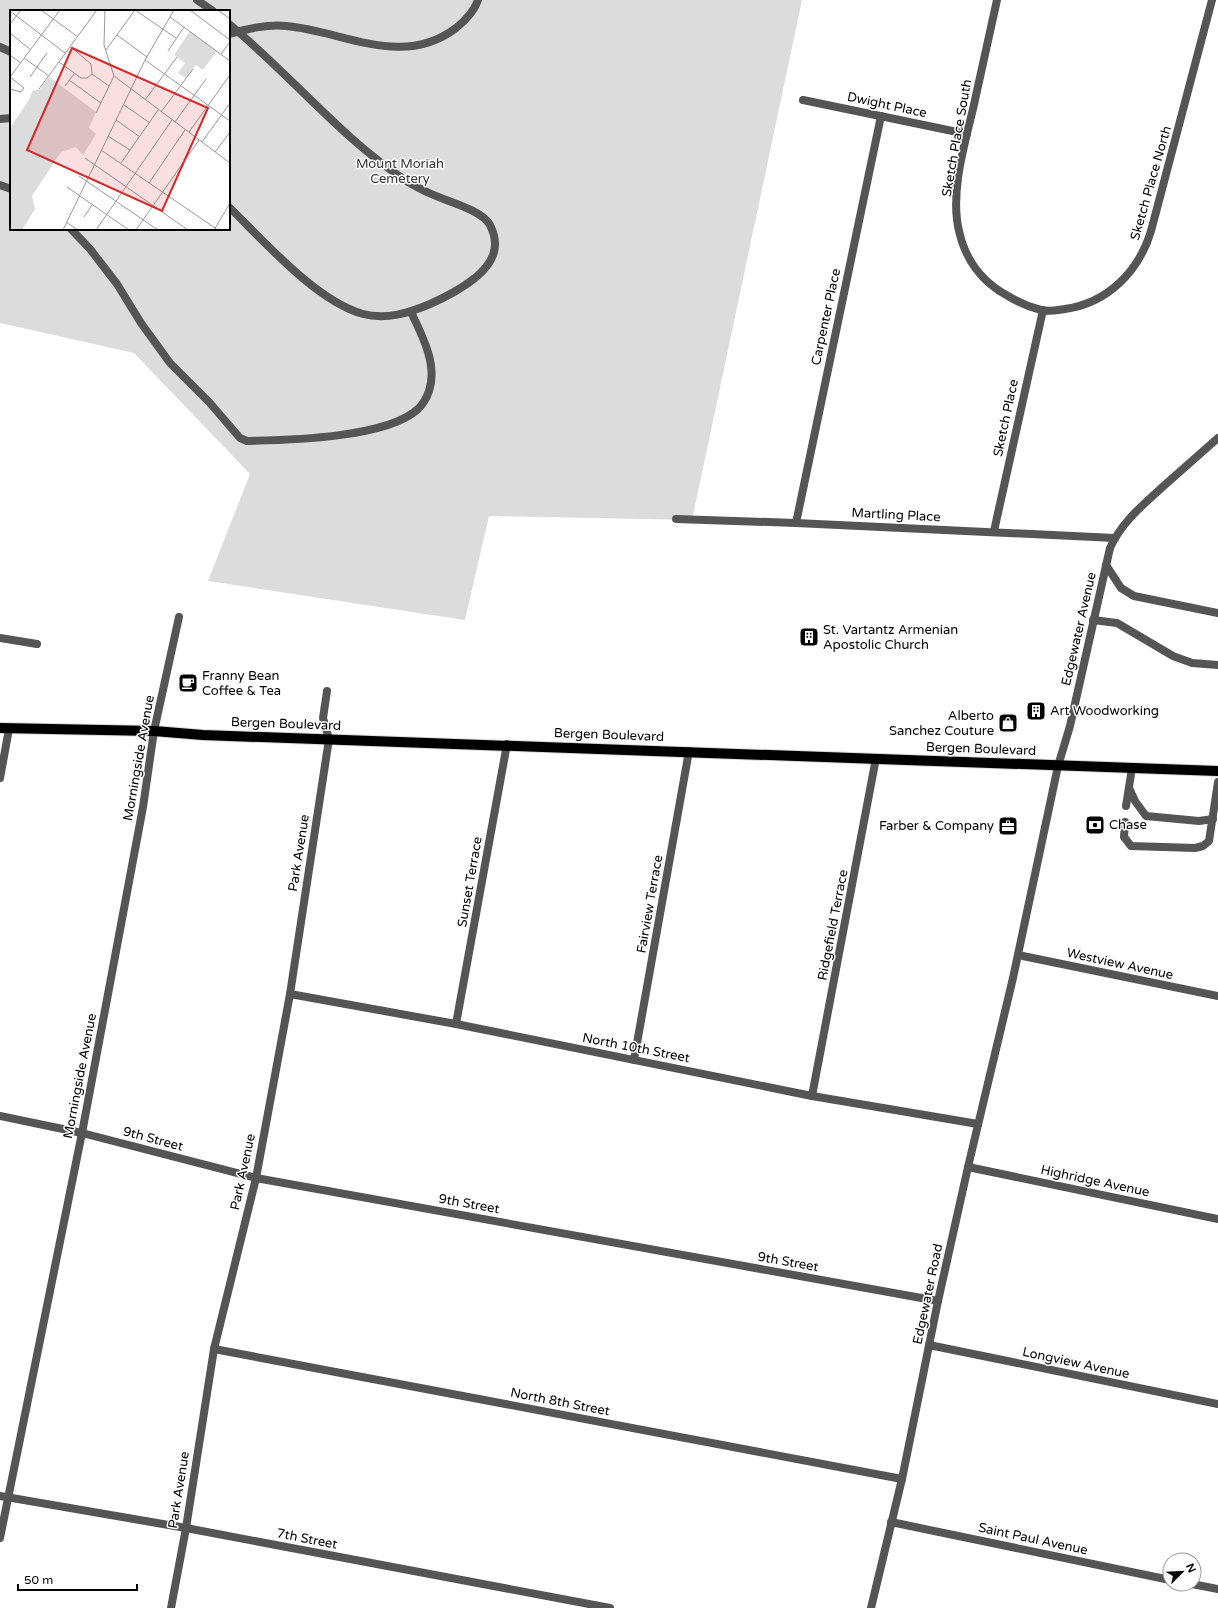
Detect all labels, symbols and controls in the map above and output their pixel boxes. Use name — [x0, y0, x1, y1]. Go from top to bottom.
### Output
inset map — [10, 10, 230, 230]
street label: Sketch Place South — [939, 78, 975, 198]
street label: Dwight Place — [846, 89, 928, 121]
street label: Sketch Place North — [1127, 124, 1175, 242]
park label: Mount Moriah Cemetery — [356, 156, 444, 187]
street label: Carpenter Place — [808, 267, 844, 367]
street label: Sketch Place — [990, 378, 1022, 458]
street label: Martling Place — [851, 505, 941, 525]
street label: Edgewater Avenue — [1058, 571, 1100, 687]
place label: St. Vartantz Armenian Apostolic Church — [823, 622, 958, 653]
building icon: St. Vartantz Armenian Apostolic Church — [798, 626, 820, 648]
place label: Franny Bean Coffee & Tea — [202, 668, 281, 699]
cafe icon: Franny Bean Coffee & Tea — [177, 672, 199, 694]
street label: Morningside Avenue — [120, 694, 158, 822]
building icon: Art Woodworking — [1025, 700, 1047, 722]
place label: Art Woodworking — [1050, 703, 1159, 719]
place label: Alberto Sanchez Couture — [889, 708, 994, 739]
shop icon: Alberto Sanchez Couture — [997, 712, 1019, 734]
street label: Bergen Boulevard — [231, 714, 341, 734]
street label: Bergen Boulevard — [554, 725, 664, 745]
street label: Bergen Boulevard — [926, 739, 1036, 759]
street label: Park Avenue — [285, 813, 313, 893]
bank icon: Chase — [1084, 814, 1106, 836]
office icon: Farber & Company — [997, 815, 1019, 837]
place label: Chase — [1109, 817, 1147, 833]
place label: Farber & Company — [879, 818, 994, 834]
street label: Sunset Terrace — [454, 835, 486, 929]
street label: Fairview Terrace — [633, 854, 667, 954]
street label: Ridgefield Terrace — [814, 868, 852, 982]
street label: Westview Avenue — [1065, 945, 1175, 983]
street label: Morningside Avenue — [60, 1012, 100, 1140]
street label: North 10th Street — [581, 1030, 691, 1066]
street label: 9th Street — [121, 1123, 185, 1155]
street label: Park Avenue — [227, 1132, 259, 1212]
street label: Highridge Avenue — [1039, 1162, 1151, 1200]
street label: 9th Street — [437, 1191, 501, 1217]
street label: Edgewater Road — [910, 1242, 946, 1346]
street label: 9th Street — [756, 1249, 820, 1275]
street label: Longview Avenue — [1021, 1344, 1131, 1382]
street label: North 8th Street — [509, 1385, 611, 1419]
street label: Park Avenue — [165, 1450, 193, 1530]
street label: Saint Paul Avenue — [977, 1520, 1089, 1558]
street label: 7th Street — [275, 1525, 339, 1553]
north arrow — [1162, 1552, 1202, 1592]
text: N — [1183, 1561, 1198, 1575]
scale bar — [18, 1566, 137, 1592]
text: 50 m — [24, 1573, 53, 1587]

